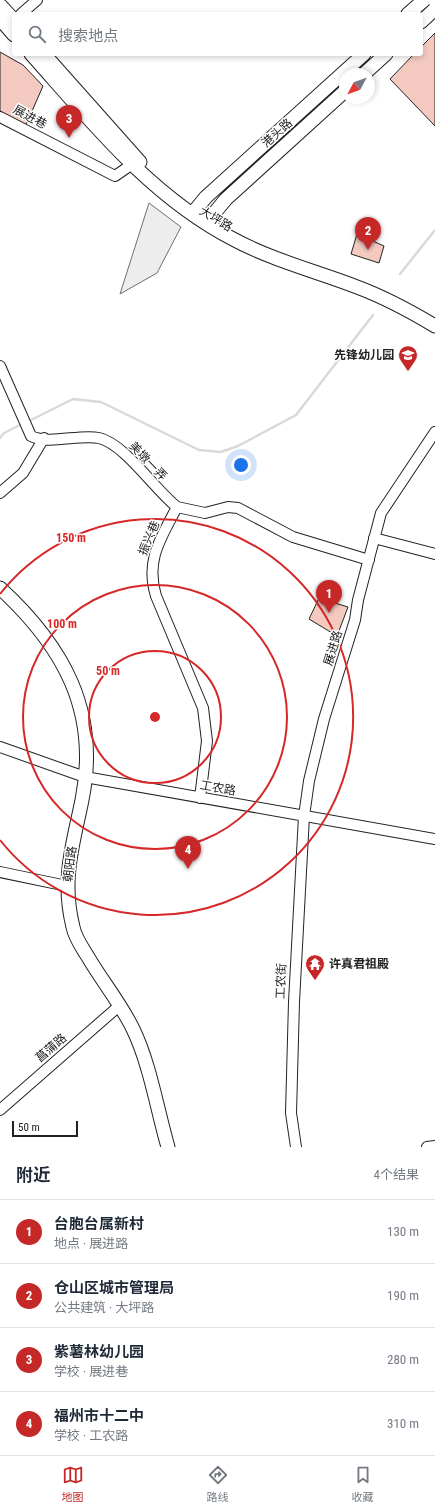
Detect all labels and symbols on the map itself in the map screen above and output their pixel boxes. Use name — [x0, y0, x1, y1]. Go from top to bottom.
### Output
north arrow — [339, 68, 375, 104]
street label: 展进巷 — [11, 102, 49, 132]
pin: 3 — [56, 105, 82, 138]
street label: 港头路 — [259, 116, 295, 150]
street label: 大坪路 — [197, 204, 235, 234]
pin: 2 — [355, 217, 381, 250]
school or university icon: 先锋幼儿园 — [397, 344, 419, 372]
place label: 先锋幼儿园 — [334, 348, 394, 362]
street label: 美墩一弄 — [126, 439, 170, 483]
your location — [231, 455, 251, 475]
street label: 振兴巷 — [136, 519, 162, 557]
text: 150 m — [56, 531, 86, 545]
pin: 1 — [316, 580, 342, 613]
text: 100 m — [47, 617, 77, 631]
street label: 展进路 — [321, 629, 345, 667]
text: 50 m — [96, 664, 120, 678]
centre of rings — [148, 710, 162, 724]
street label: 工农路 — [199, 778, 237, 798]
pin: 4 — [175, 836, 201, 869]
street label: 朝阳路 — [61, 845, 79, 883]
temple icon: 许真君祖殿 — [304, 953, 326, 981]
place label: 许真君祖殿 — [329, 957, 389, 971]
street label: 工农街 — [273, 963, 289, 999]
street label: 菖蒲路 — [33, 1031, 69, 1065]
scale bar — [12, 1119, 78, 1138]

